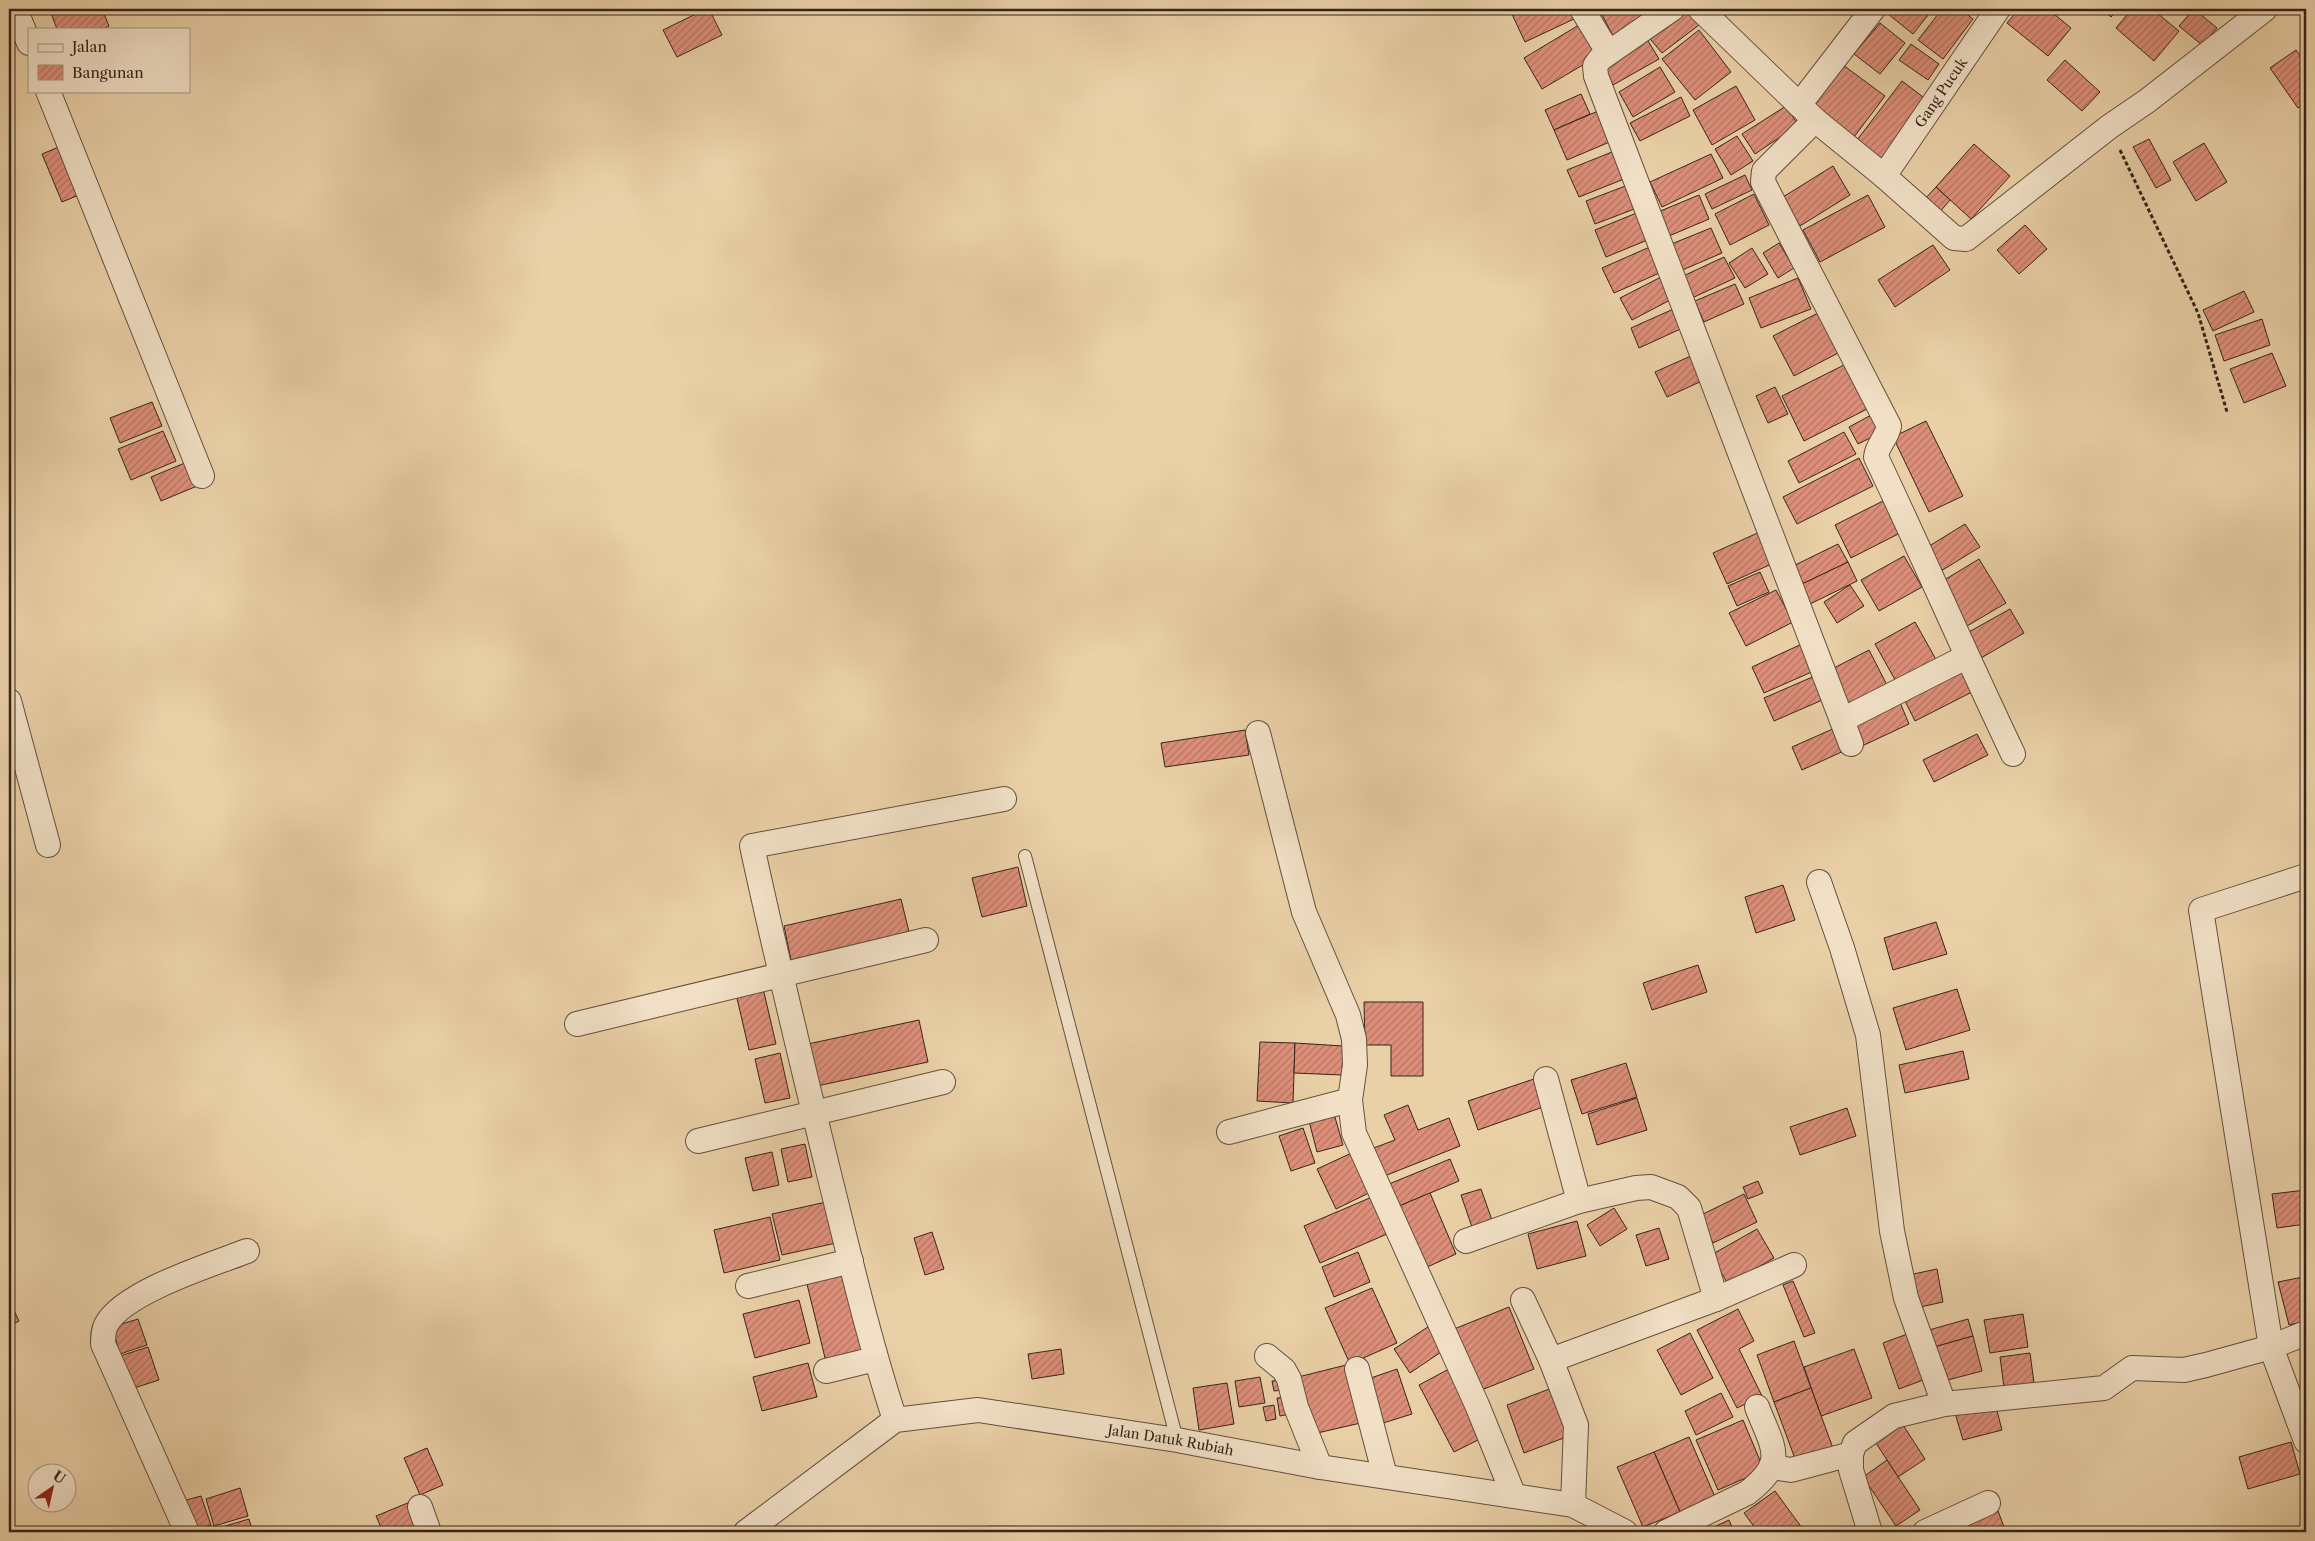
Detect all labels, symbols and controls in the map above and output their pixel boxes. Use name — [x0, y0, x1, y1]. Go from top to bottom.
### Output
legend — [28, 28, 190, 92]
text: Jalan — [70, 37, 107, 56]
street label: Gang Pucuk — [1911, 54, 1972, 131]
text: Bangunan — [72, 63, 144, 82]
street label: Jalan Datuk Rubiah — [1104, 1420, 1236, 1460]
north arrow — [28, 1464, 78, 1514]
text: U — [50, 1467, 70, 1488]

